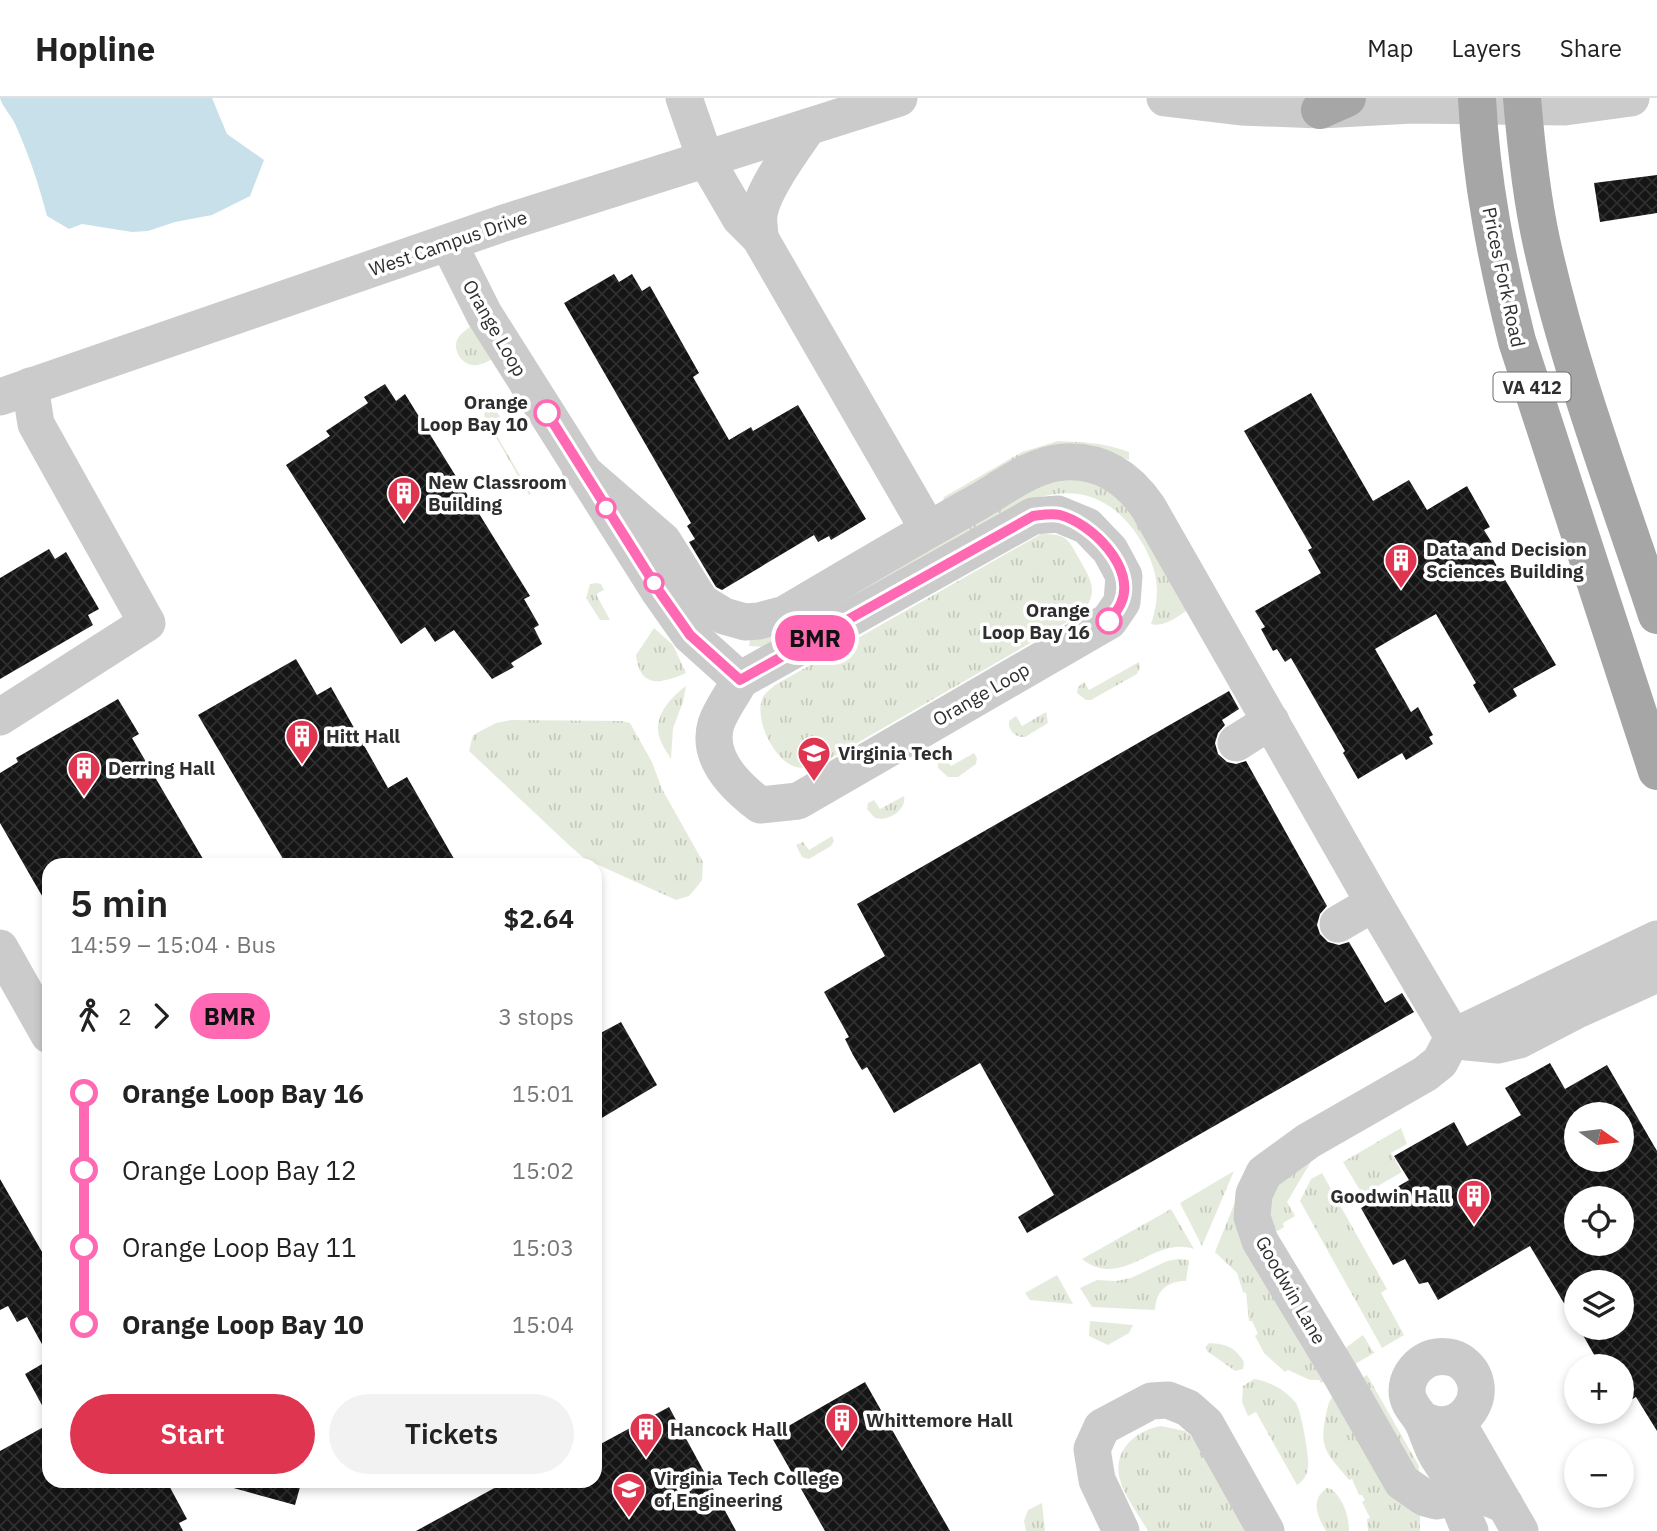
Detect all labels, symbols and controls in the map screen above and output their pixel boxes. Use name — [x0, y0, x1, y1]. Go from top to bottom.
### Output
text: Hopline — [35, 27, 155, 70]
text: Map — [1367, 32, 1414, 64]
text: Layers — [1452, 32, 1522, 64]
text: Share — [1560, 32, 1622, 64]
street label: West Campus Drive — [366, 205, 530, 281]
street label: Prices Fork Road — [1477, 205, 1531, 349]
street label: Orange Loop — [458, 275, 532, 381]
road number: VA 412 — [1494, 372, 1570, 402]
place label: Orange Loop Bay 10 — [420, 390, 528, 436]
marker: Orange Loop Bay 10 — [534, 400, 560, 426]
place label: New Classroom Building — [428, 470, 567, 516]
building icon: New Classroom Building — [385, 474, 423, 523]
unlabelled marker — [596, 498, 616, 518]
place label: Data and Decision Sciences Building — [1426, 537, 1587, 583]
building icon: Data and Decision Sciences Building — [1382, 541, 1420, 590]
unlabelled marker — [644, 573, 664, 593]
place label: Orange Loop Bay 16 — [982, 598, 1090, 644]
marker: Orange Loop Bay 16 — [1096, 608, 1122, 634]
line badge: BMR — [775, 615, 855, 661]
text: BMR — [789, 622, 841, 654]
street label: Orange Loop — [928, 657, 1034, 731]
building icon: Hitt Hall — [283, 717, 321, 766]
place label: Hitt Hall — [326, 724, 400, 748]
school or university icon: Virginia Tech — [795, 734, 833, 783]
place label: Virginia Tech — [838, 741, 953, 765]
building icon: Derring Hall — [65, 749, 103, 798]
place label: Derring Hall — [108, 756, 215, 780]
text: 5 min — [70, 878, 168, 927]
text: $2.64 — [504, 901, 574, 935]
text: 14:59 – 15:04 · Bus — [70, 929, 276, 959]
icon: walk — [70, 997, 108, 1035]
icon: forward — [142, 997, 180, 1035]
text: BMR — [204, 1000, 256, 1032]
text: 2 — [118, 1001, 132, 1031]
text: 3 stops — [498, 1001, 574, 1031]
text: Orange Loop Bay 16 — [122, 1076, 364, 1110]
text: 15:01 — [512, 1078, 574, 1108]
north arrow — [1564, 1102, 1634, 1172]
map controls — [1564, 1102, 1634, 1508]
text: Orange Loop Bay 12 — [122, 1153, 357, 1187]
text: 15:02 — [512, 1155, 574, 1185]
building icon: Goodwin Hall — [1455, 1177, 1493, 1226]
place label: Goodwin Hall — [1330, 1184, 1450, 1208]
button: locate — [1564, 1186, 1634, 1256]
text: Orange Loop Bay 11 — [122, 1230, 357, 1264]
text: 15:03 — [512, 1232, 574, 1262]
street label: Goodwin Lane — [1250, 1232, 1332, 1348]
button: layers — [1564, 1270, 1634, 1340]
text: Orange Loop Bay 10 — [122, 1307, 364, 1341]
text: 15:04 — [512, 1309, 574, 1339]
button: + — [1564, 1354, 1634, 1424]
button: Start — [70, 1394, 315, 1474]
button: Tickets — [329, 1394, 574, 1474]
building icon: Whittemore Hall — [823, 1401, 861, 1450]
place label: Whittemore Hall — [866, 1408, 1013, 1432]
building icon: Hancock Hall — [627, 1410, 665, 1459]
place label: Hancock Hall — [670, 1417, 788, 1441]
button: − — [1564, 1438, 1634, 1508]
place label: Virginia Tech College of Engineering — [654, 1466, 840, 1512]
school or university icon: Virginia Tech College of Engineering — [610, 1470, 648, 1519]

